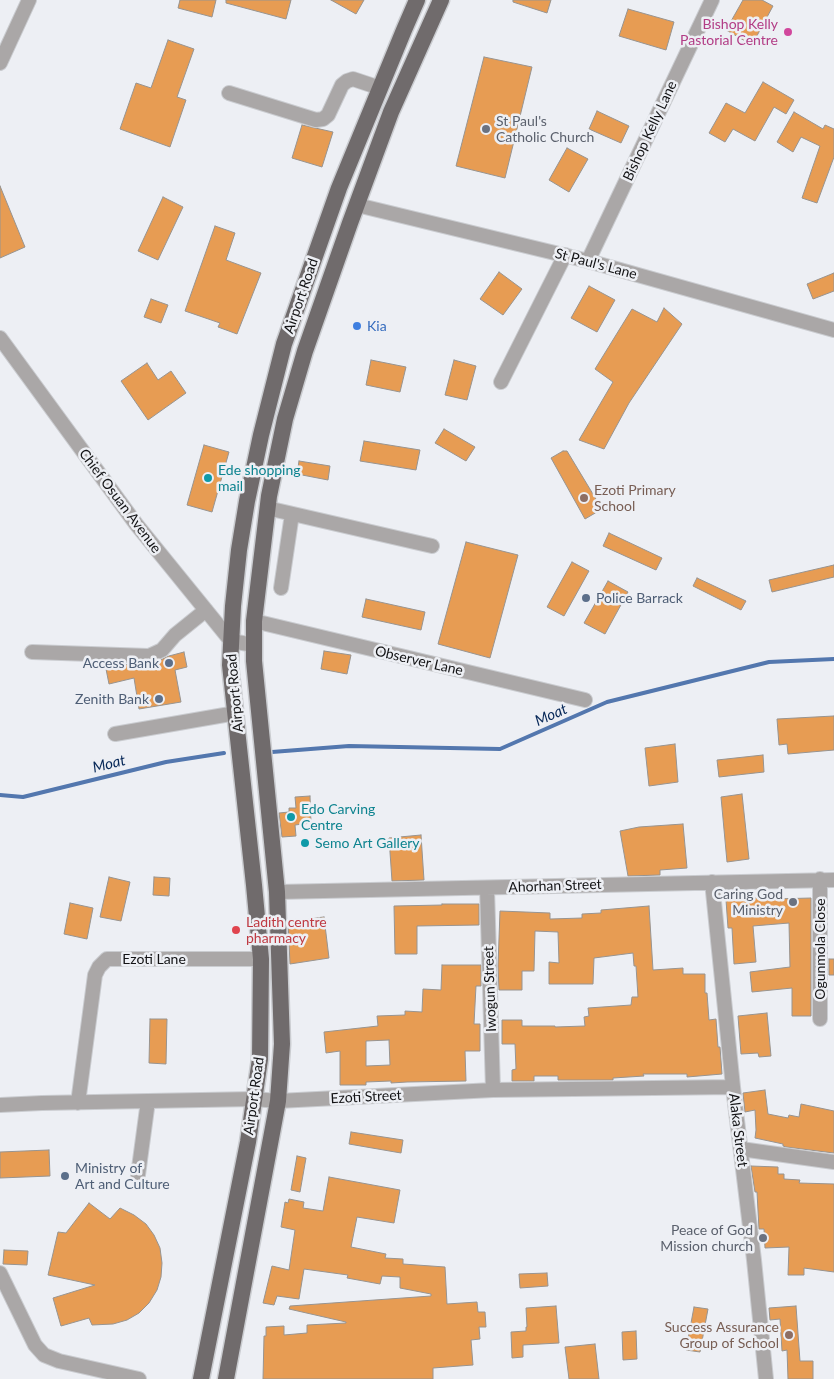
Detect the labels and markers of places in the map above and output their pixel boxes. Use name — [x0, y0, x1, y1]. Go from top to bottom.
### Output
place label: Bishop Kelly Pastorial Centre — [680, 16, 778, 48]
marker: Bishop Kelly Pastorial Centre — [782, 26, 794, 38]
place label: St Paul's Catholic Church — [496, 113, 594, 146]
marker: St Paul's Catholic Church — [480, 123, 492, 135]
place label: Kia — [367, 318, 387, 334]
marker: Kia — [351, 320, 363, 332]
place label: Ede shopping mail — [218, 462, 301, 494]
marker: Ede shopping mail — [202, 472, 214, 484]
place label: Ezoti Primary School — [594, 482, 676, 514]
marker: Ezoti Primary School — [578, 492, 590, 504]
place label: Police Barrack — [596, 590, 683, 606]
marker: Police Barrack — [580, 592, 592, 604]
place label: Access Bank — [83, 655, 159, 671]
marker: Access Bank — [163, 657, 175, 669]
place label: Zenith Bank — [75, 691, 149, 707]
marker: Zenith Bank — [153, 693, 165, 705]
place label: Edo Carving Centre — [301, 801, 375, 834]
marker: Edo Carving Centre — [285, 811, 297, 823]
place label: Semo Art Gallery — [315, 835, 420, 851]
marker: Semo Art Gallery — [299, 837, 311, 849]
place label: Caring God Ministry — [714, 886, 783, 919]
marker: Caring God Ministry — [787, 896, 799, 908]
place label: Ladith centre pharmacy — [246, 914, 327, 946]
marker: Ladith centre pharmacy — [230, 924, 242, 936]
place label: Ministry of Art and Culture — [75, 1160, 170, 1192]
marker: Ministry of Art and Culture — [59, 1170, 71, 1182]
place label: Peace of God Mission church — [660, 1222, 753, 1254]
marker: Peace of God Mission church — [757, 1232, 769, 1244]
place label: Success Assurance Group of School — [664, 1319, 779, 1351]
marker: Success Assurance Group of School — [783, 1329, 795, 1341]

